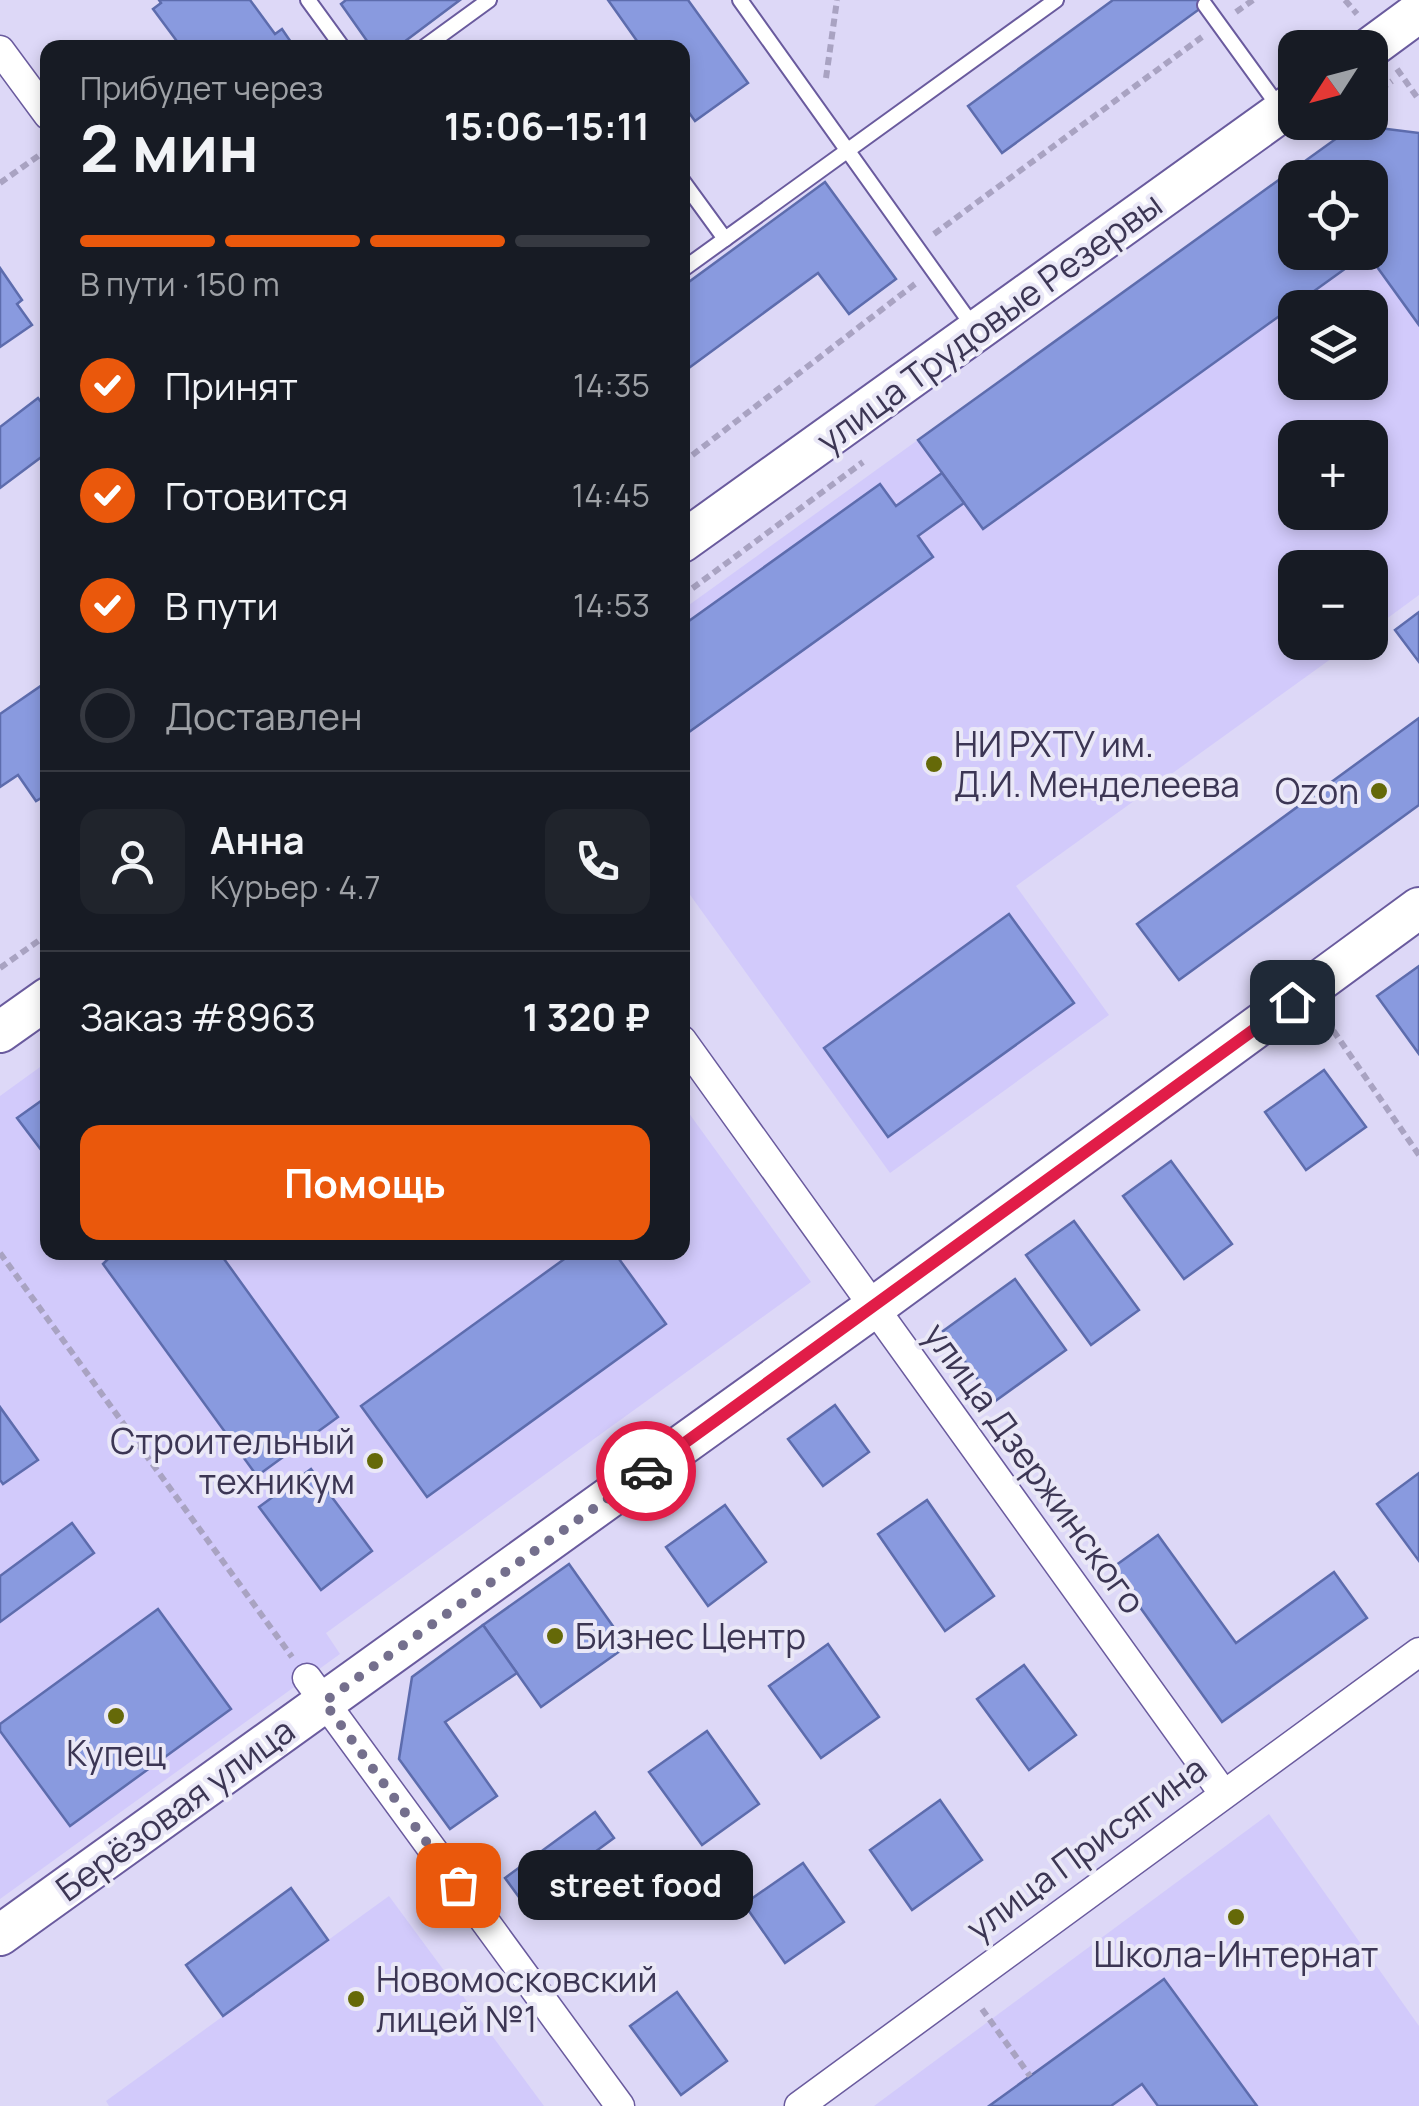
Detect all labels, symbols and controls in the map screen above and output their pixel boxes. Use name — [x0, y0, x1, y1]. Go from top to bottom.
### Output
north arrow — [1278, 30, 1388, 140]
map controls — [1278, 30, 1388, 660]
text: Прибудет через — [80, 66, 323, 110]
text: 15:06–15:11 — [444, 99, 650, 151]
text: 2 мин — [80, 103, 259, 192]
button: locate — [1278, 160, 1388, 270]
street label: улица Трудовые Резервы — [807, 180, 1171, 464]
text: В пути · 150 m — [80, 262, 280, 306]
button: layers — [1278, 290, 1388, 400]
icon: check — [80, 358, 135, 413]
text: Принят — [165, 359, 298, 411]
text: 14:35 — [573, 363, 650, 407]
button: + — [1278, 420, 1388, 530]
icon: check — [80, 468, 135, 523]
text: Готовится — [165, 469, 348, 521]
text: 14:45 — [572, 473, 650, 517]
button: − — [1278, 550, 1388, 660]
icon: check — [80, 578, 135, 633]
text: В пути — [165, 579, 278, 631]
text: 14:53 — [573, 583, 650, 627]
text: Доставлен — [165, 689, 363, 741]
place label: НИ РХТУ им. Д.И. Менделеева — [954, 720, 1240, 808]
marker: НИ РХТУ им. Д.И. Менделеева — [923, 753, 945, 775]
place label: Ozon — [1275, 767, 1359, 815]
marker: Ozon — [1368, 780, 1390, 802]
button: person — [80, 809, 185, 914]
button: phone — [545, 809, 650, 914]
text: Анна — [210, 813, 305, 865]
text: Курьер · 4.7 — [210, 865, 381, 909]
pin — [1250, 960, 1335, 1045]
icon: home — [1265, 975, 1320, 1030]
text: Заказ #8963 — [80, 990, 316, 1042]
text: 1 320 ₽ — [522, 990, 650, 1042]
button: Помощь — [80, 1125, 650, 1240]
street label: улица Дзержинского — [913, 1313, 1157, 1623]
place label: Строительный техникум — [110, 1417, 355, 1505]
courier — [596, 1421, 696, 1521]
icon: car — [619, 1444, 674, 1499]
marker: Строительный техникум — [364, 1450, 386, 1472]
place label: Бизнес Центр — [575, 1612, 806, 1660]
marker: Бизнес Центр — [544, 1625, 566, 1647]
marker: Купец — [105, 1705, 127, 1727]
street label: Берёзовая улица — [46, 1706, 304, 1912]
place label: Купец — [66, 1729, 166, 1777]
street label: улица Присягина — [956, 1745, 1216, 1951]
pin — [416, 1843, 501, 1928]
callout: street food — [518, 1850, 753, 1920]
icon: bag — [431, 1858, 486, 1913]
text: street food — [549, 1863, 722, 1907]
marker: Школа-Интернат — [1225, 1906, 1247, 1928]
place label: Школа-Интернат — [1093, 1930, 1379, 1978]
place label: Новомосковский лицей №1 — [376, 1955, 657, 2043]
marker: Новомосковский лицей №1 — [345, 1988, 367, 2010]

